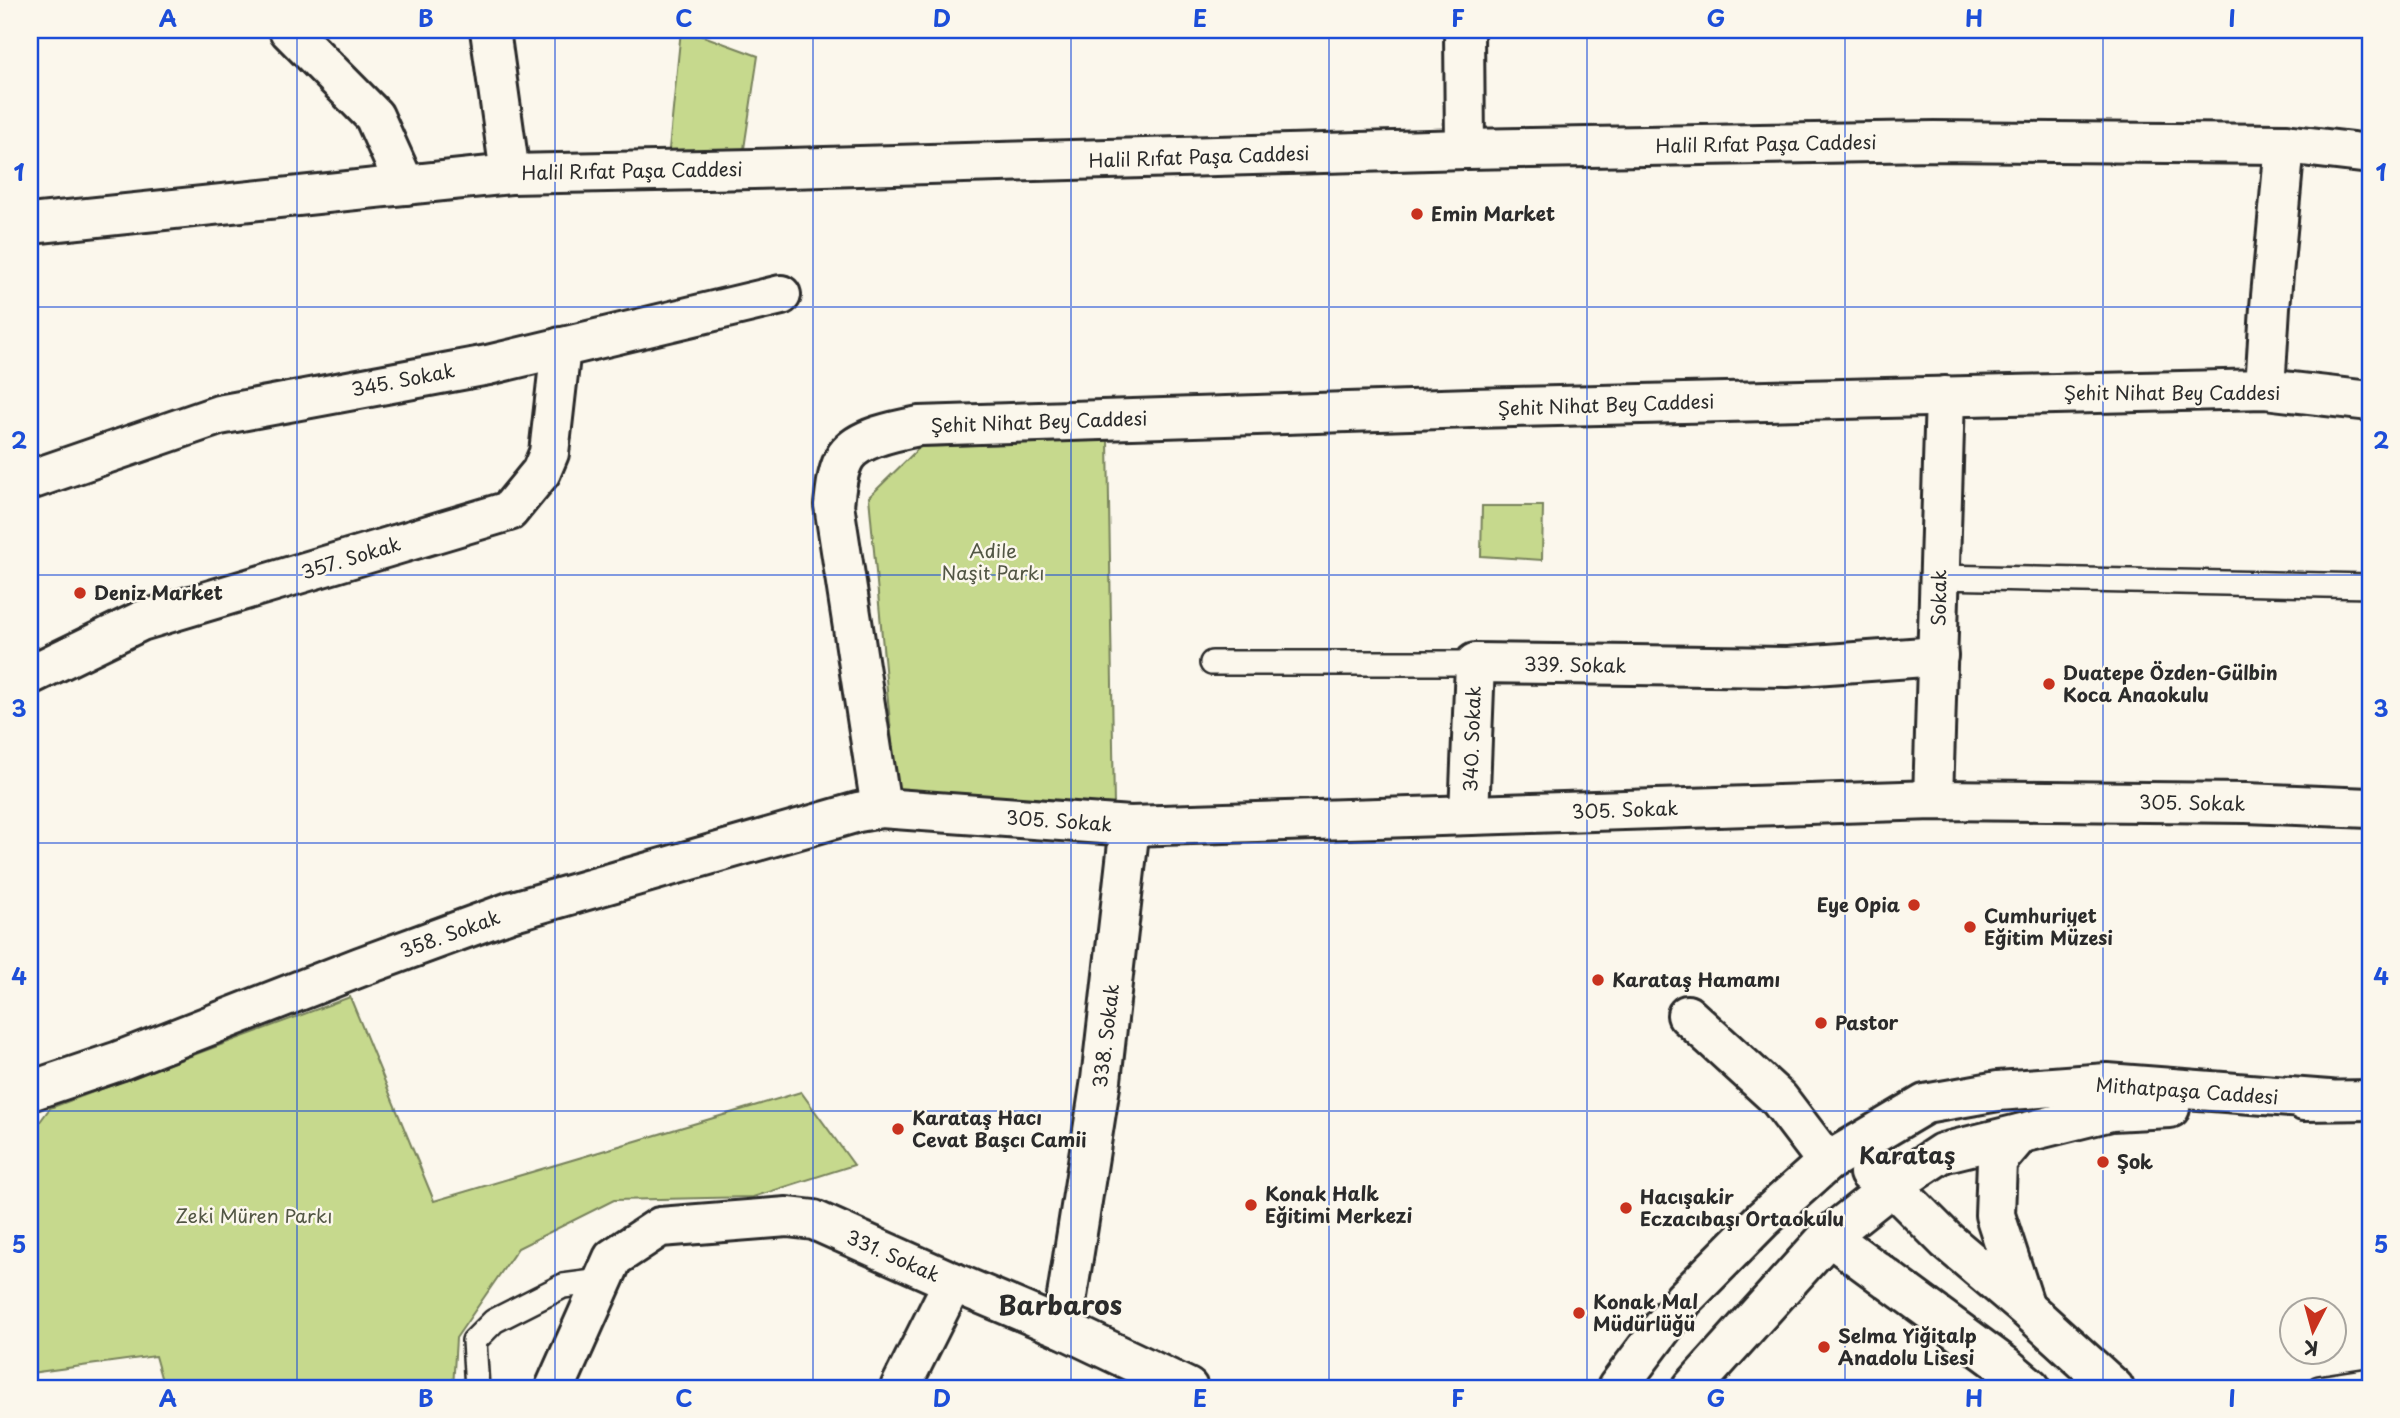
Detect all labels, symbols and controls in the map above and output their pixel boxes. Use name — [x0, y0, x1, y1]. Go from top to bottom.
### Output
text: A — [159, 0, 177, 35]
text: B — [418, 0, 434, 35]
text: C — [675, 0, 693, 35]
text: D — [933, 0, 951, 35]
text: E — [1193, 0, 1207, 35]
text: F — [1451, 0, 1465, 35]
text: G — [1707, 0, 1725, 35]
text: H — [1965, 0, 1983, 35]
text: I — [2228, 0, 2236, 35]
street label: Halil Rıfat Paşa Caddesi — [1655, 127, 1877, 159]
street label: Halil Rıfat Paşa Caddesi — [1088, 138, 1310, 174]
text: 1 — [14, 154, 25, 189]
street label: Halil Rıfat Paşa Caddesi — [521, 154, 743, 186]
text: 1 — [2376, 154, 2387, 189]
place label: Emin Market — [1431, 199, 1555, 227]
marker: Emin Market — [1409, 206, 1425, 222]
street label: 345. Sokak — [349, 355, 457, 403]
street label: Şehit Nihat Bey Caddesi — [2064, 378, 2280, 406]
street label: Şehit Nihat Bey Caddesi — [1497, 386, 1715, 422]
street label: Şehit Nihat Bey Caddesi — [930, 403, 1148, 439]
text: 2 — [11, 422, 27, 457]
text: 2 — [2373, 422, 2389, 457]
street label: 357. Sokak — [298, 529, 404, 585]
park label: Adile Naşit Parkı — [942, 536, 1044, 586]
street label: Sokak — [1924, 569, 1952, 627]
place label: Deniz Market — [94, 578, 223, 606]
marker: Deniz Market — [72, 585, 88, 601]
street label: 339. Sokak — [1524, 649, 1627, 679]
place label: Duatepe Özden-Gülbin Koca Anaokulu — [2063, 658, 2278, 708]
marker: Duatepe Özden-Gülbin Koca Anaokulu — [2041, 676, 2057, 692]
street label: 340. Sokak — [1455, 685, 1487, 793]
text: 3 — [11, 690, 27, 725]
text: 3 — [2373, 690, 2389, 725]
street label: 305. Sokak — [2139, 787, 2246, 817]
street label: 305. Sokak — [1571, 793, 1679, 825]
street label: 305. Sokak — [1005, 802, 1113, 838]
place label: Eye Opia — [1817, 890, 1900, 918]
marker: Eye Opia — [1906, 897, 1922, 913]
place label: Cumhuriyet Eğitim Müzesi — [1984, 901, 2113, 951]
street label: 358. Sokak — [396, 902, 504, 964]
marker: Cumhuriyet Eğitim Müzesi — [1962, 919, 1978, 935]
text: 4 — [11, 958, 27, 993]
text: 4 — [2373, 958, 2389, 993]
place label: Karataş Hamamı — [1612, 965, 1780, 993]
marker: Karataş Hamamı — [1590, 972, 1606, 988]
street label: 338. Sokak — [1085, 982, 1125, 1090]
place label: Pastor — [1835, 1008, 1899, 1036]
marker: Pastor — [1813, 1015, 1829, 1031]
street label: Mithatpaşa Caddesi — [2095, 1070, 2279, 1110]
place label: Karataş Hacı Cevat Başcı Camii — [912, 1103, 1087, 1153]
marker: Karataş Hacı Cevat Başcı Camii — [890, 1121, 906, 1137]
district label: Karataş — [1859, 1137, 1955, 1172]
place label: Şok — [2117, 1147, 2153, 1175]
marker: Şok — [2095, 1154, 2111, 1170]
place label: Konak Halk Eğitimi Merkezi — [1265, 1179, 1412, 1229]
place label: Hacışakir Eczacıbaşı Ortaokulu — [1640, 1182, 1844, 1232]
marker: Konak Halk Eğitimi Merkezi — [1243, 1197, 1259, 1213]
marker: Hacışakir Eczacıbaşı Ortaokulu — [1618, 1200, 1634, 1216]
park label: Zeki Müren Parkı — [176, 1201, 332, 1229]
street label: 331. Sokak — [842, 1222, 945, 1288]
text: 5 — [12, 1226, 26, 1261]
text: 5 — [2374, 1226, 2388, 1261]
district label: Barbaros — [998, 1285, 1122, 1324]
place label: Konak Mal Müdürlüğü — [1593, 1287, 1698, 1337]
north arrow — [2278, 1296, 2348, 1366]
marker: Konak Mal Müdürlüğü — [1571, 1305, 1587, 1321]
place label: Selma Yiğitalp Anadolu Lisesi — [1838, 1321, 1977, 1371]
text: K — [2303, 1334, 2320, 1364]
marker: Selma Yiğitalp Anadolu Lisesi — [1816, 1339, 1832, 1355]
text: A — [159, 1380, 177, 1415]
text: B — [418, 1380, 434, 1415]
text: C — [675, 1380, 693, 1415]
text: D — [933, 1380, 951, 1415]
text: E — [1193, 1380, 1207, 1415]
text: F — [1451, 1380, 1465, 1415]
text: G — [1707, 1380, 1725, 1415]
text: H — [1965, 1380, 1983, 1415]
text: I — [2228, 1380, 2236, 1415]

